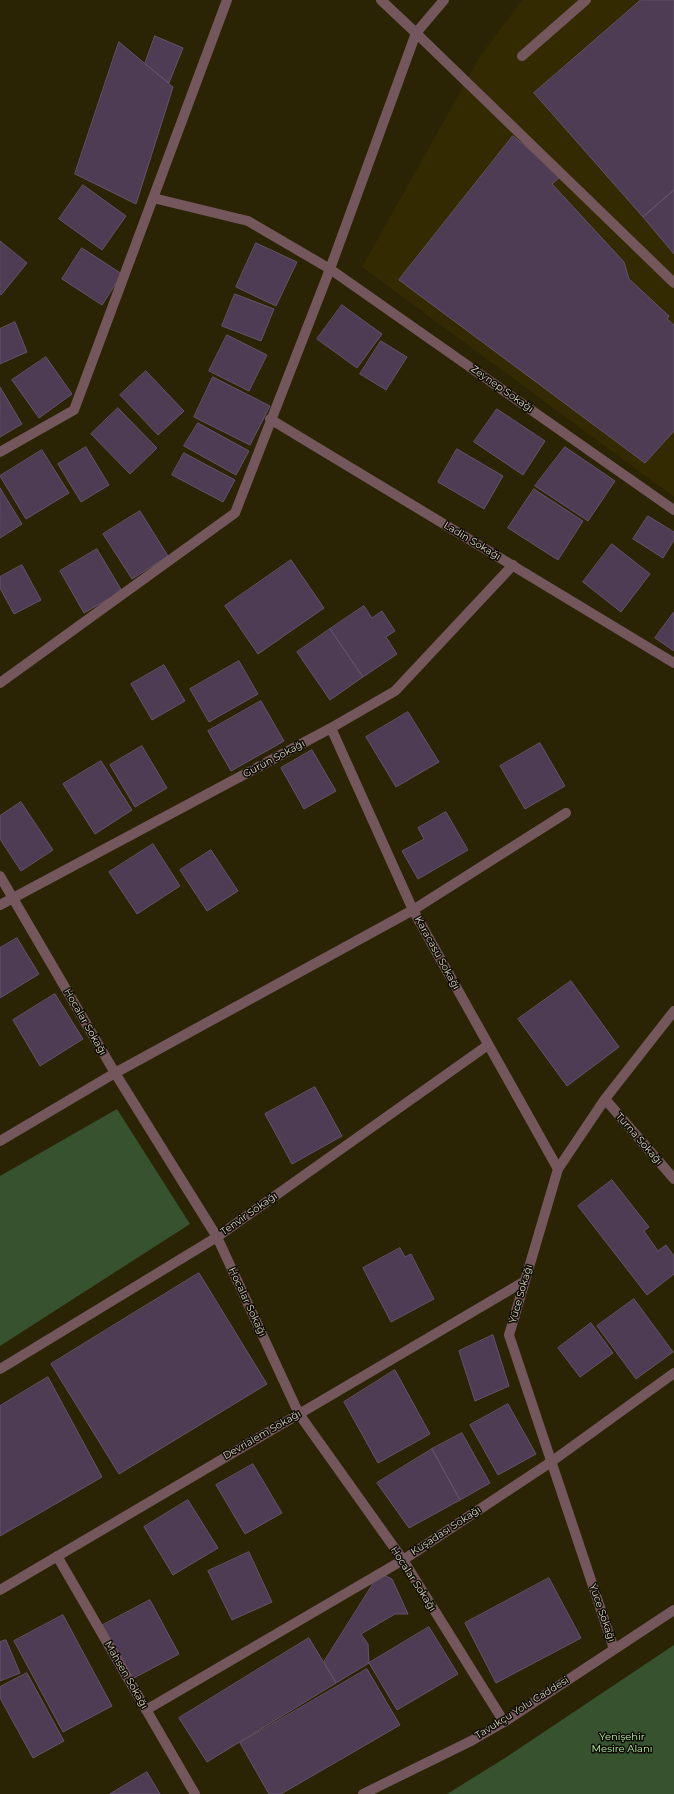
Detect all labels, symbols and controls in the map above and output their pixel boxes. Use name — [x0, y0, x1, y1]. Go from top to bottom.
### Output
street label: Zeynep Sokağı — [468, 363, 536, 415]
street label: Ladin Sokağı — [441, 519, 503, 563]
street label: Gürün Sokağı — [241, 738, 307, 780]
street label: Karacasu Sokağı — [412, 914, 462, 992]
street label: Hocalar Sokağı — [61, 987, 109, 1057]
street label: Turna Sokağı — [613, 1110, 665, 1168]
street label: Tenvir Sokağı — [218, 1190, 280, 1238]
street label: Yüce Sokağı — [507, 1263, 535, 1325]
street label: Hocalar Sokağı — [226, 1266, 268, 1338]
street label: Devrialem Sokağı — [221, 1408, 303, 1462]
street label: Kuşadası Sokağı — [409, 1504, 483, 1558]
street label: Hocalar Sokağı — [388, 1544, 438, 1614]
street label: Yüce Sokağı — [586, 1582, 618, 1644]
street label: Mahsen Sokağı — [102, 1639, 150, 1711]
street label: Tavukçu Yolu Caddesi — [473, 1674, 571, 1742]
park label: Yenişehir Mesire Alanı — [592, 1731, 652, 1754]

